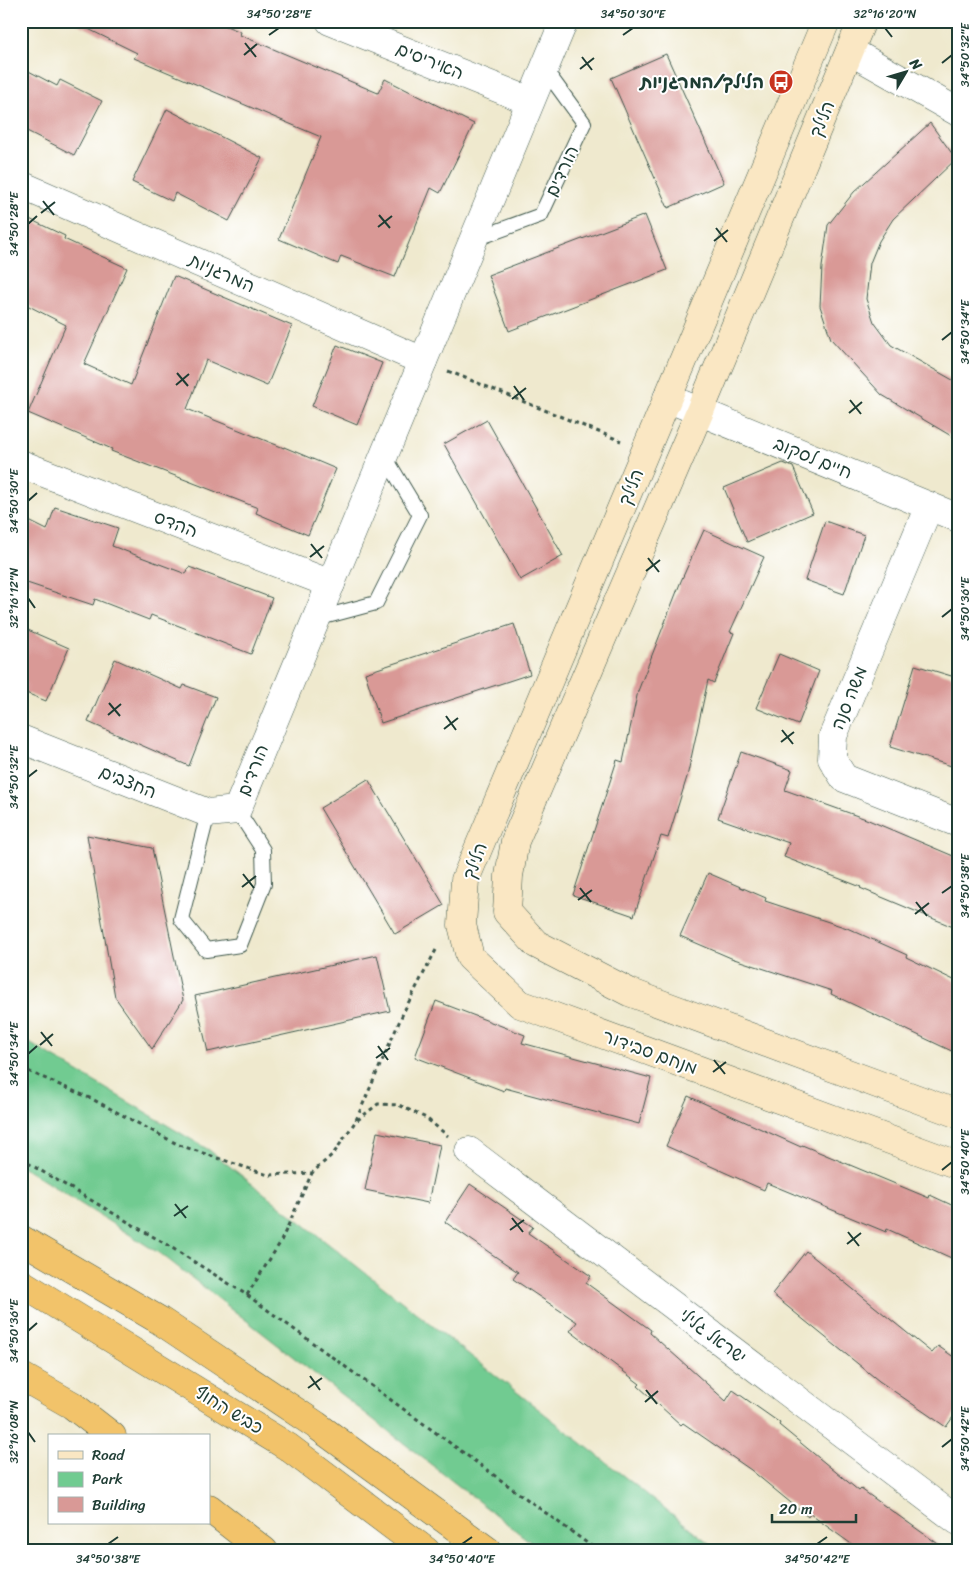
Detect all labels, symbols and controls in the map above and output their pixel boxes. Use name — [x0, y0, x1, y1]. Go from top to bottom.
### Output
text: 34°50'28"E — [247, 3, 313, 25]
text: 34°50'30"E — [601, 3, 667, 25]
text: 32°16'20"N — [854, 3, 917, 25]
text: 34°50'32"E — [954, 22, 976, 87]
street label: האיריסים — [391, 33, 469, 89]
north arrow — [882, 48, 932, 98]
text: N — [902, 52, 929, 76]
place label: הלילך/המרגניות — [638, 66, 764, 98]
bus stop icon: הלילך/המרגניות — [768, 69, 794, 95]
street label: הלילך — [800, 95, 844, 143]
street label: הורדים — [536, 140, 588, 202]
text: 34°50'28"E — [3, 190, 25, 256]
street label: המרגניות — [183, 244, 261, 302]
text: 34°50'34"E — [954, 298, 976, 364]
street label: חיים לסקוב — [769, 428, 857, 488]
street label: הלילך — [609, 463, 653, 511]
text: 34°50'30"E — [3, 467, 25, 533]
street label: ההדס — [149, 501, 203, 547]
text: 32°16'12"N — [3, 567, 25, 628]
text: 34°50'36"E — [954, 576, 976, 641]
street label: משה סנה — [822, 661, 876, 735]
street label: הורדים — [228, 739, 278, 801]
text: 34°50'32"E — [3, 744, 25, 809]
street label: החצבים — [94, 756, 162, 808]
street label: הלילך — [453, 838, 497, 884]
text: 34°50'38"E — [954, 853, 976, 918]
text: 34°50'34"E — [3, 1020, 25, 1086]
street label: מנחם סבידור — [598, 1020, 702, 1084]
text: 34°50'40"E — [954, 1128, 976, 1195]
text: 34°50'36"E — [3, 1298, 25, 1363]
street label: ישראל גלילי — [672, 1300, 754, 1372]
street label: כביש החוף — [188, 1377, 270, 1443]
text: 32°16'08"N — [3, 1400, 25, 1464]
text: 34°50'42"E — [954, 1405, 976, 1471]
legend — [48, 1434, 210, 1524]
text: Road — [92, 1442, 125, 1468]
text: Park — [92, 1466, 123, 1492]
text: Building — [92, 1492, 146, 1518]
scale bar — [772, 1492, 855, 1524]
text: 20 m — [779, 1496, 813, 1522]
text: 34°50'38"E — [76, 1548, 141, 1570]
text: 34°50'40"E — [429, 1548, 496, 1570]
text: 34°50'42"E — [785, 1548, 851, 1570]

